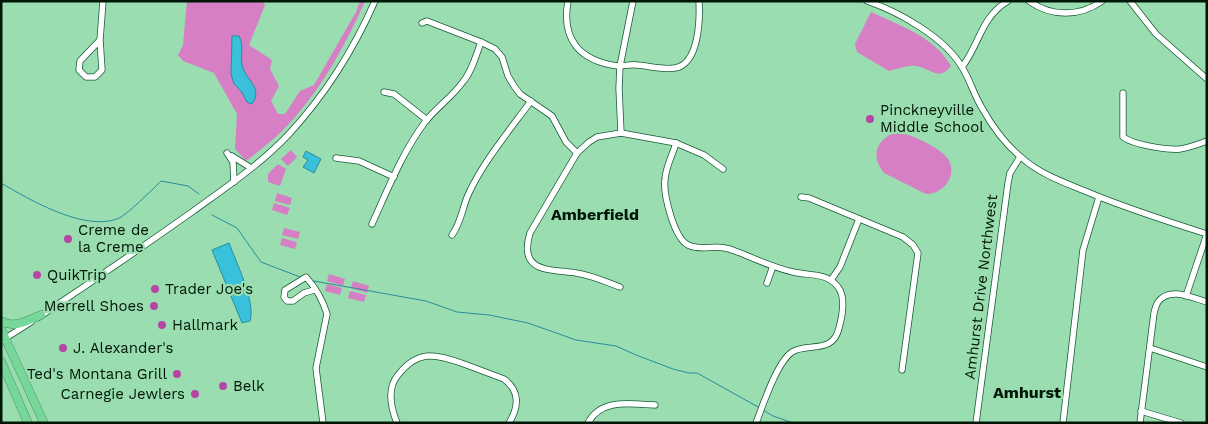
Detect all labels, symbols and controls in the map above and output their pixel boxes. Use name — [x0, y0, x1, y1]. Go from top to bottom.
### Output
place label: Pinckneyville Middle School — [880, 101, 984, 136]
marker: Pinckneyville Middle School — [864, 113, 876, 125]
street label: Amhurst Drive Northwest — [961, 193, 1001, 381]
district label: Amberfield — [551, 205, 639, 224]
place label: Creme de la Creme — [78, 221, 149, 256]
marker: Creme de la Creme — [62, 233, 74, 245]
place label: QuikTrip — [47, 266, 107, 284]
marker: QuikTrip — [31, 269, 43, 281]
place label: Trader Joe's — [165, 280, 253, 298]
marker: Trader Joe's — [149, 283, 161, 295]
place label: Merrell Shoes — [44, 297, 144, 315]
marker: Merrell Shoes — [148, 300, 160, 312]
place label: Hallmark — [172, 316, 238, 334]
marker: Hallmark — [156, 319, 168, 331]
place label: J. Alexander's — [73, 339, 174, 357]
marker: J. Alexander's — [57, 342, 69, 354]
place label: Ted's Montana Grill — [27, 365, 167, 383]
marker: Ted's Montana Grill — [171, 368, 183, 380]
place label: Belk — [233, 377, 265, 395]
marker: Belk — [217, 380, 229, 392]
district label: Amhurst — [993, 383, 1061, 402]
place label: Carnegie Jewlers — [60, 385, 185, 403]
marker: Carnegie Jewlers — [189, 388, 201, 400]

